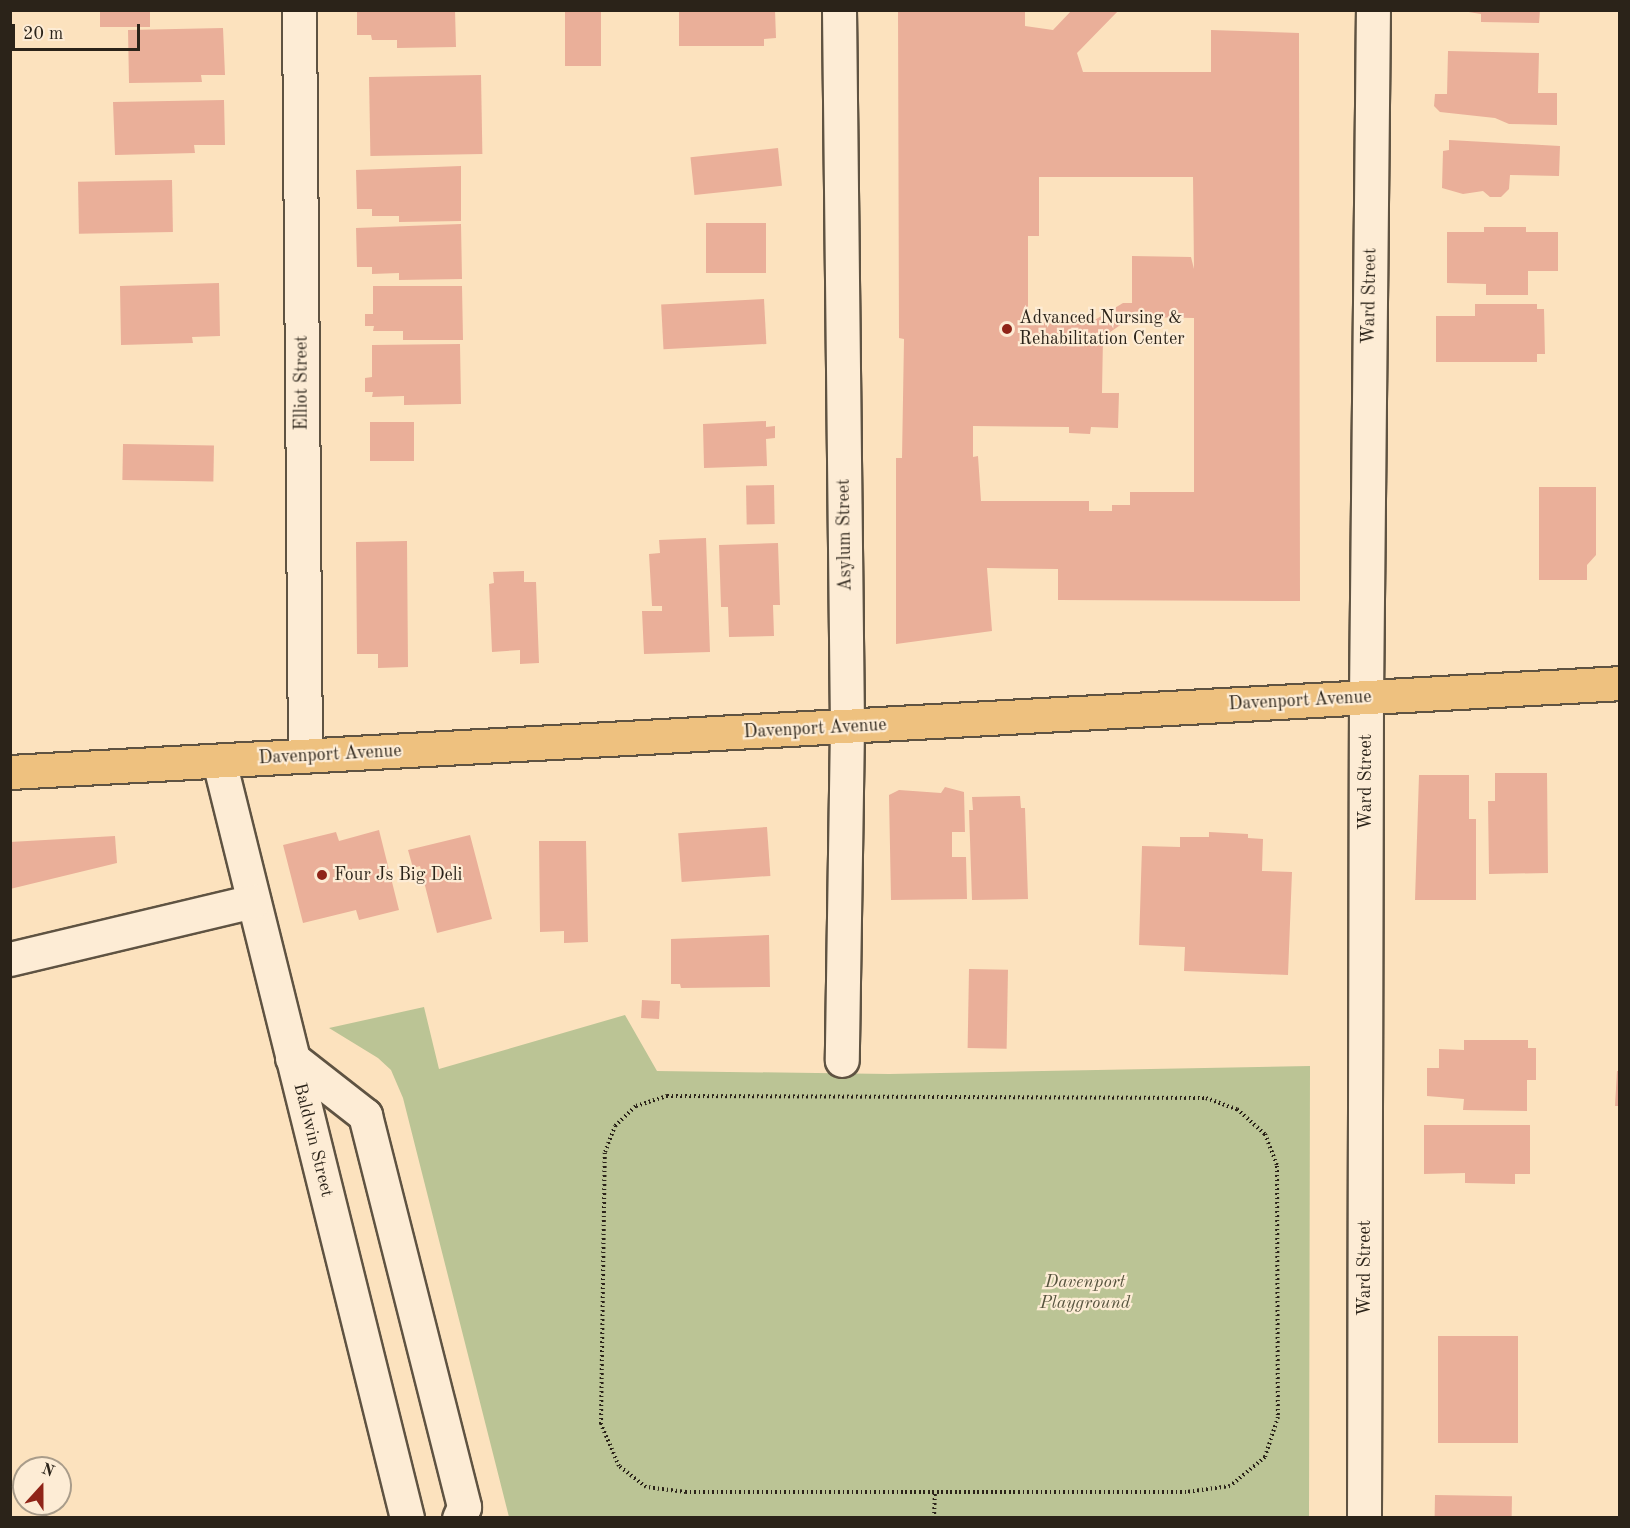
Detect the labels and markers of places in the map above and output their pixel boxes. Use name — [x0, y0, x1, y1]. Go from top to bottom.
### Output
place label: Advanced Nursing & Rehabilitation Center — [1019, 308, 1185, 350]
marker: Advanced Nursing & Rehabilitation Center — [1000, 322, 1014, 336]
place label: Four Js Big Deli — [334, 864, 462, 886]
marker: Four Js Big Deli — [315, 868, 329, 882]

